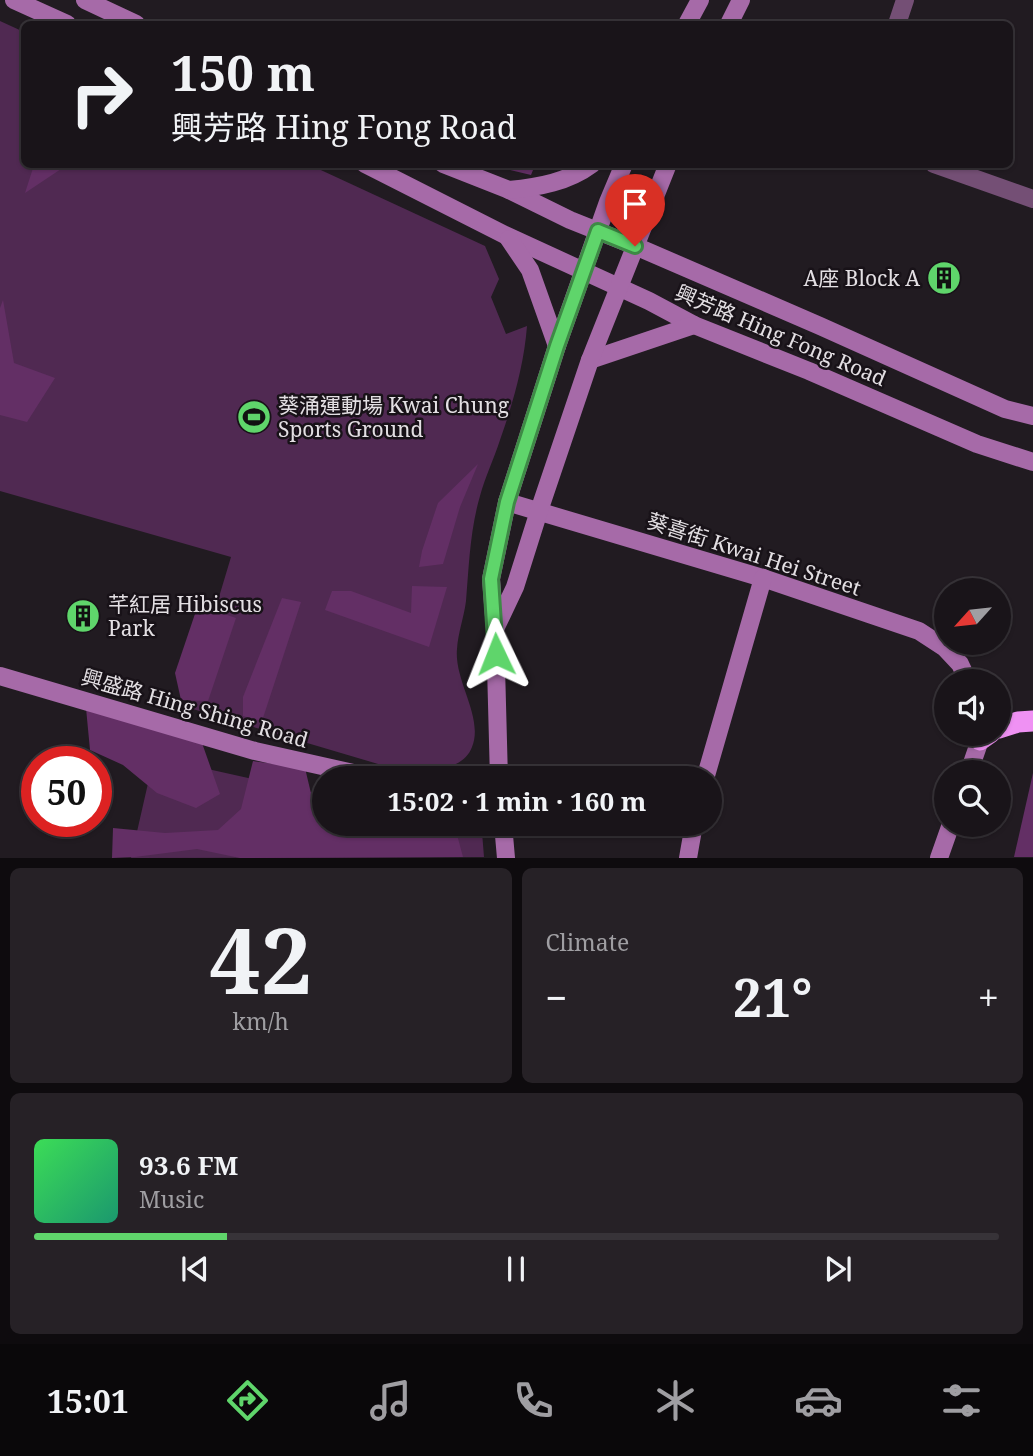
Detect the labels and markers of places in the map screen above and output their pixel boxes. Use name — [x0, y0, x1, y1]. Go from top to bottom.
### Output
pin — [605, 174, 665, 246]
building icon: A座 Block A — [925, 259, 963, 297]
place label: A座 Block A — [803, 264, 920, 292]
place label: 葵涌運動場 Kwai Chung Sports Ground — [278, 391, 510, 443]
sports icon: 葵涌運動場 Kwai Chung Sports Ground — [235, 398, 273, 436]
place label: 芊紅居 Hibiscus Park — [108, 590, 262, 642]
building icon: 芊紅居 Hibiscus Park — [64, 597, 102, 635]

